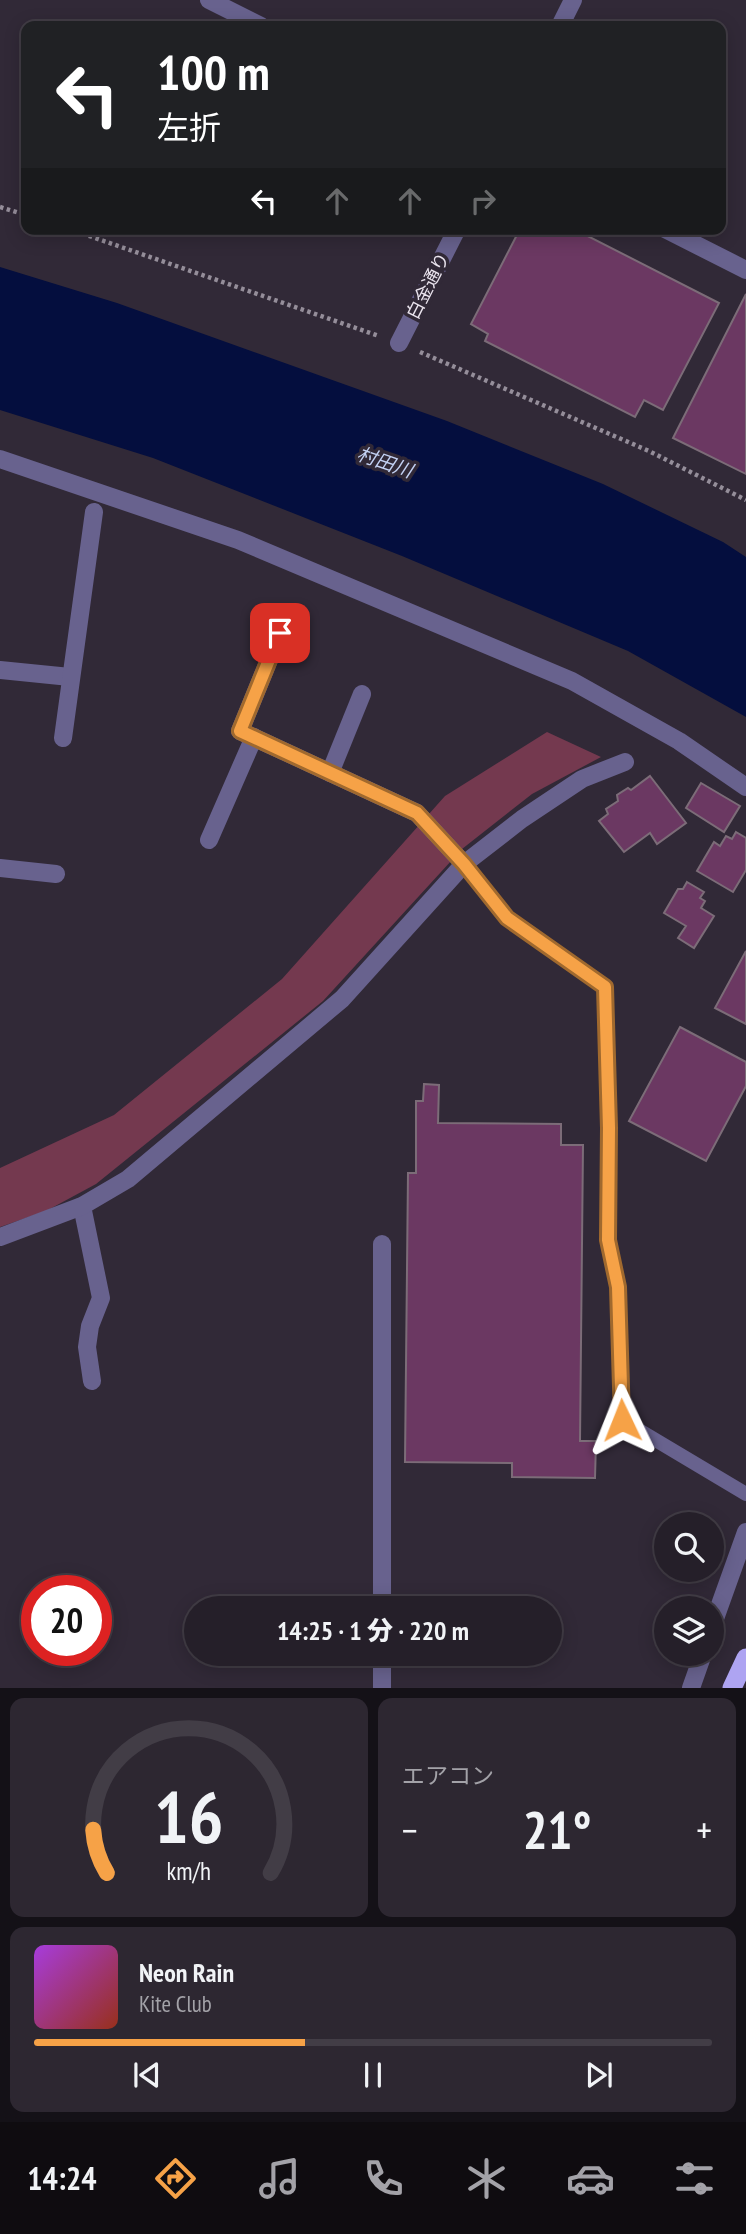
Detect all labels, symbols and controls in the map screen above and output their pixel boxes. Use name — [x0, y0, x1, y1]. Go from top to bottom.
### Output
text: 100 m — [157, 40, 270, 104]
icon: left — [42, 49, 133, 140]
text: 左折 — [157, 106, 221, 148]
icon: left — [245, 182, 283, 220]
icon: ahead — [318, 182, 356, 220]
icon: ahead — [391, 182, 429, 220]
icon: right — [464, 182, 502, 220]
street label: 白金通り — [401, 248, 454, 323]
water label: 村田川 — [354, 441, 418, 483]
pin — [250, 603, 310, 663]
icon: arrive — [261, 614, 299, 652]
position arrow — [585, 1383, 659, 1457]
map controls — [654, 1512, 724, 1666]
button: search — [654, 1512, 724, 1582]
speed limit sign: 20 — [21, 1575, 112, 1666]
button: layers — [654, 1596, 724, 1666]
text: 14:25 · 1 分 · 220 m — [277, 1614, 469, 1647]
text: エアコン — [402, 1761, 494, 1790]
text: 16 — [154, 1770, 224, 1864]
text: 21° — [523, 1796, 591, 1863]
text: − — [402, 1805, 418, 1854]
text: + — [696, 1805, 712, 1854]
text: km/h — [167, 1855, 211, 1887]
text: Neon Rain — [139, 1956, 234, 1989]
text: Kite Club — [139, 1989, 212, 2018]
icon: previous — [128, 2056, 166, 2094]
icon: pause — [354, 2056, 392, 2094]
icon: next — [580, 2056, 618, 2094]
icon: directions — [151, 2154, 200, 2203]
icon: music — [255, 2154, 304, 2203]
icon: phone — [359, 2154, 408, 2203]
icon: climate — [462, 2154, 511, 2203]
icon: car — [566, 2154, 615, 2203]
icon: filters — [670, 2154, 719, 2203]
text: 14:24 — [27, 2157, 97, 2199]

